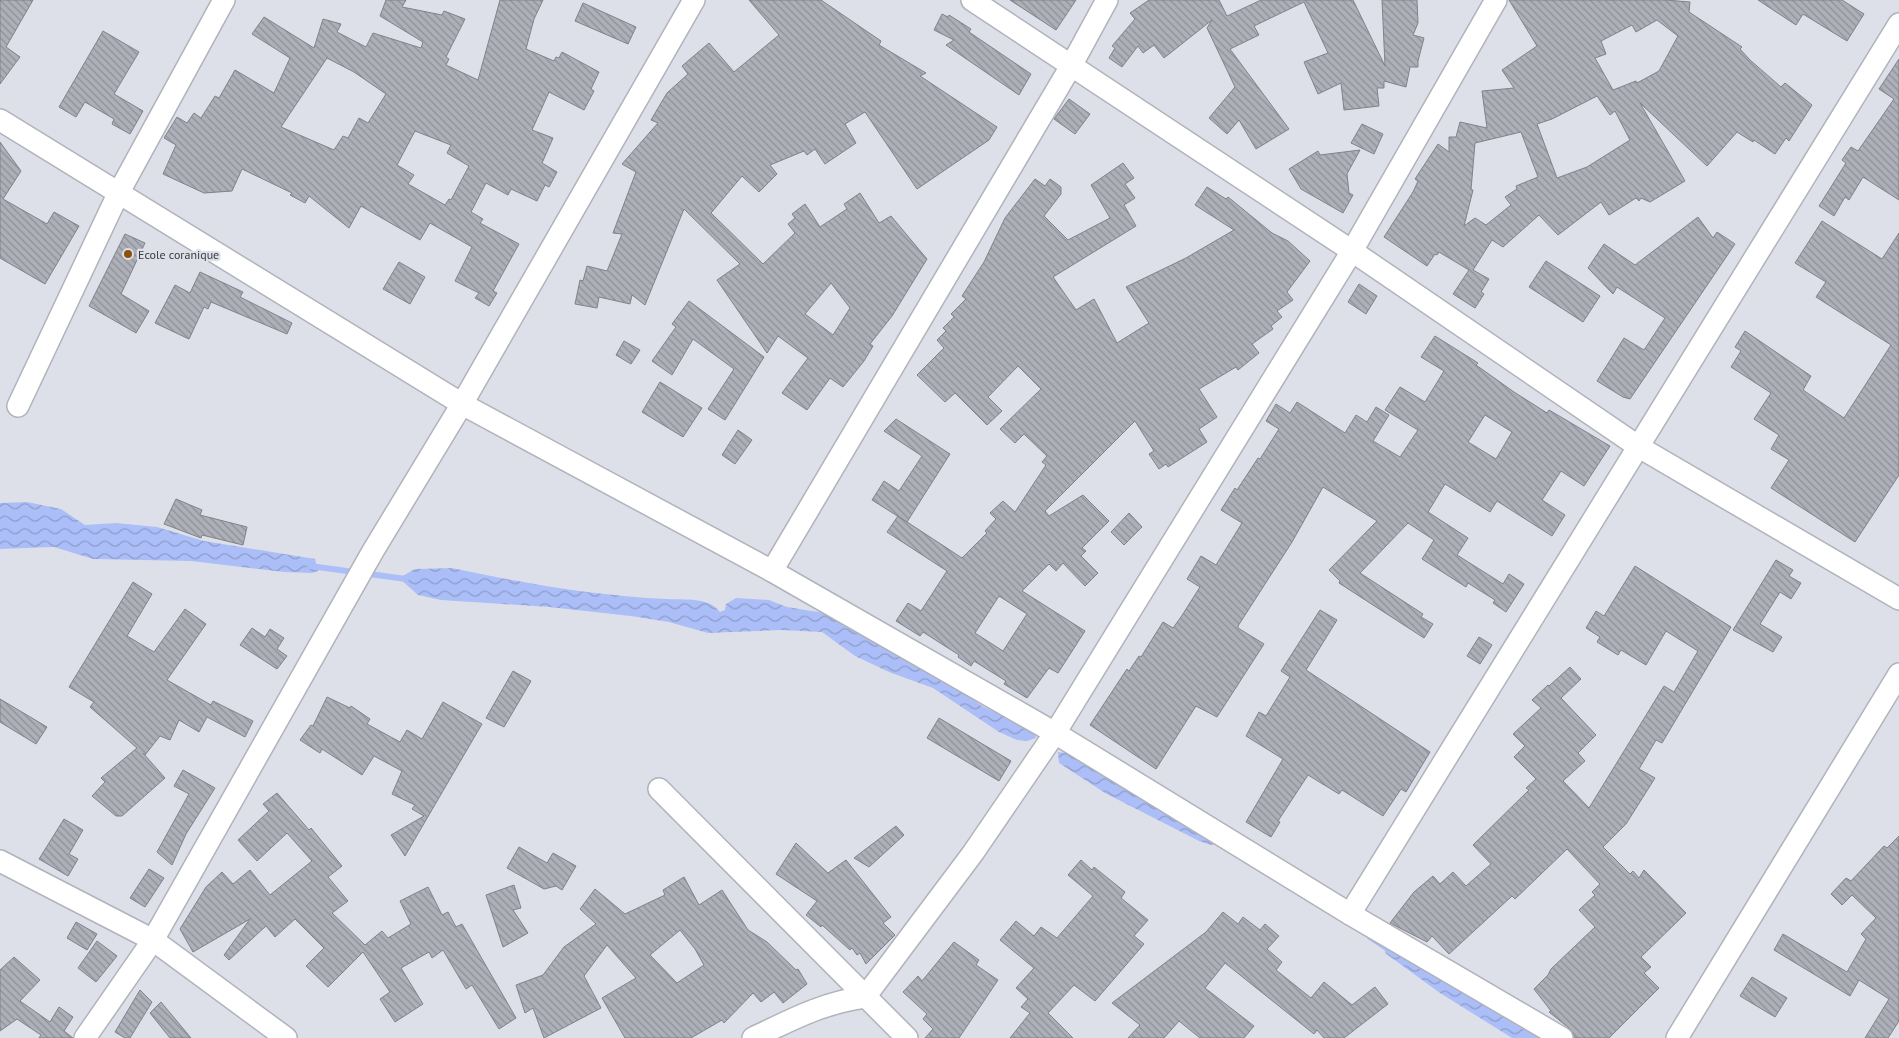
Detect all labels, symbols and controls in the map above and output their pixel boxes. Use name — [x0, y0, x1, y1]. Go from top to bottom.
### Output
place label: Ecole coranique — [138, 247, 219, 262]
marker: Ecole coranique — [122, 248, 134, 260]

